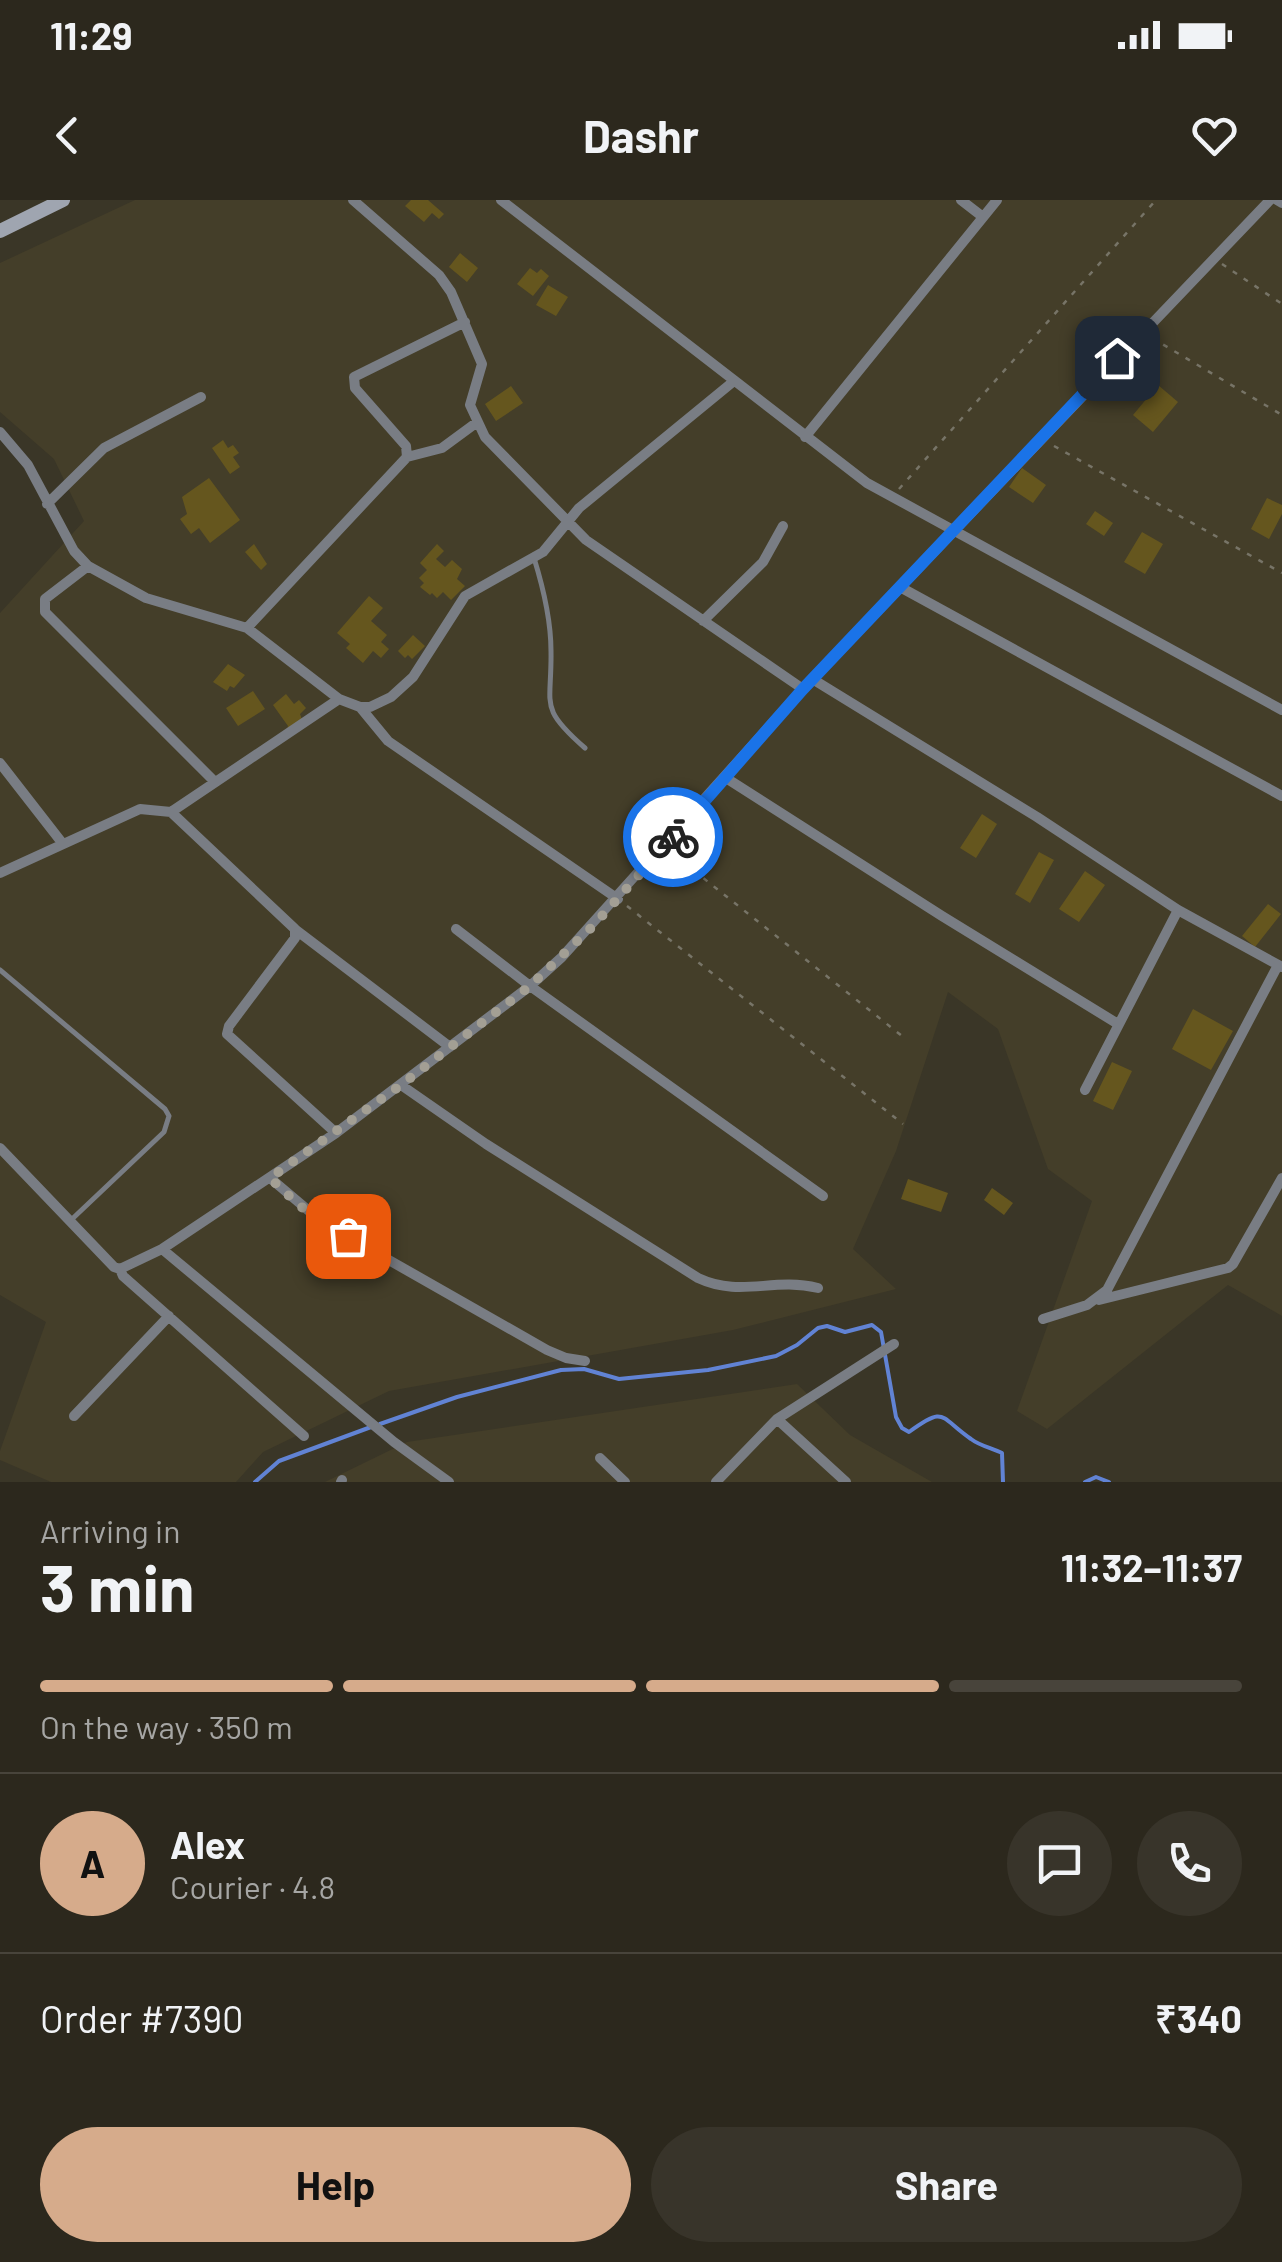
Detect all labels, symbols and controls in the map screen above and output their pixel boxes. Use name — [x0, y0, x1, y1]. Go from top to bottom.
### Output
text: 11:29 — [50, 12, 132, 58]
icon: back — [40, 108, 95, 163]
text: Dashr — [583, 108, 699, 162]
icon: heart — [1187, 108, 1242, 163]
pin — [1075, 316, 1160, 401]
icon: home — [1090, 331, 1145, 386]
courier — [623, 787, 723, 887]
icon: bike — [646, 810, 701, 865]
pin — [306, 1194, 391, 1279]
icon: bag — [321, 1209, 376, 1264]
text: Arriving in — [40, 1511, 180, 1549]
text: 11:32–11:37 — [1061, 1544, 1242, 1590]
text: 3 min — [40, 1547, 195, 1625]
text: On the way · 350 m — [40, 1707, 293, 1745]
button: chat — [1007, 1811, 1112, 1916]
button: phone — [1137, 1811, 1242, 1916]
text: Alex — [170, 1821, 245, 1867]
text: A — [80, 1840, 105, 1886]
text: Courier · 4.8 — [170, 1867, 335, 1905]
text: Order #7390 — [40, 1995, 244, 2041]
text: ₹340 — [1155, 1995, 1242, 2041]
button: Help — [40, 2127, 631, 2242]
button: Share — [651, 2127, 1242, 2242]

